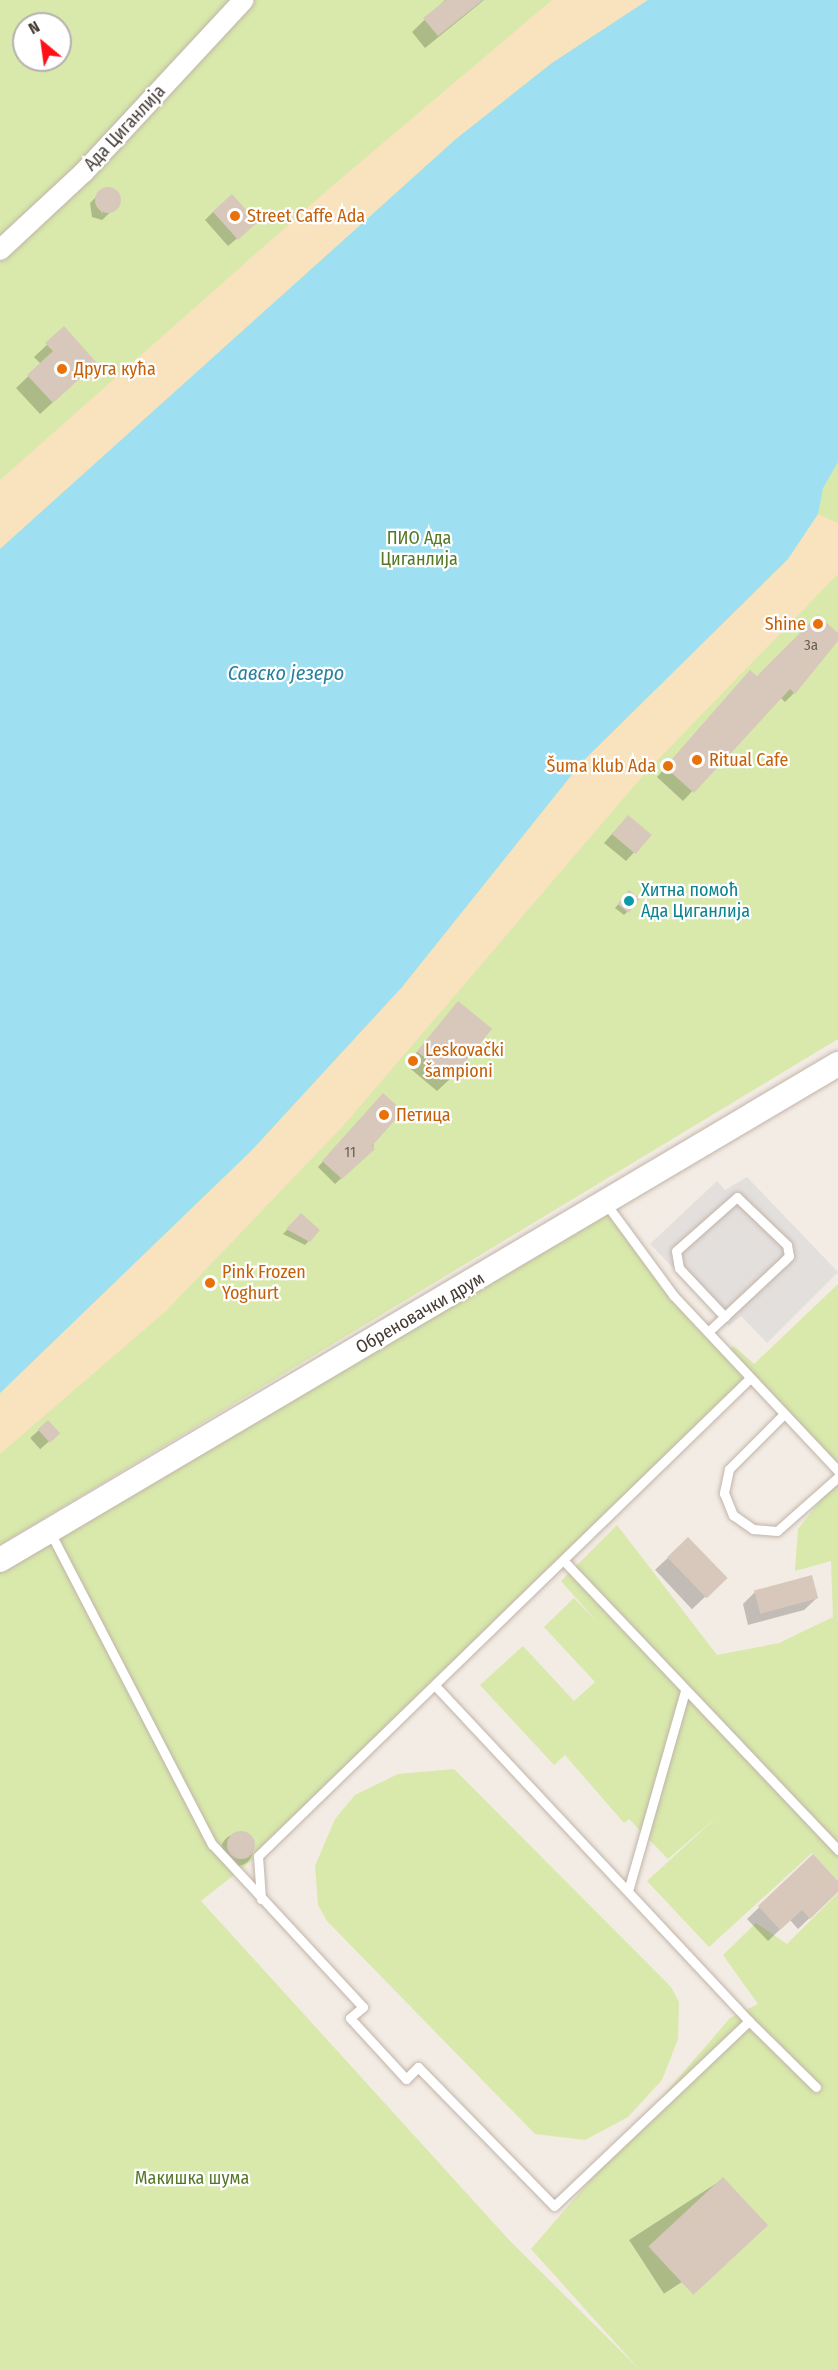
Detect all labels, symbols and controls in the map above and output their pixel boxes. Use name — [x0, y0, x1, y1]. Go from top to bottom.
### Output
north arrow — [12, 12, 72, 72]
text: N — [25, 17, 43, 38]
street label: Ада Циганлија — [80, 81, 170, 175]
place label: Street Caffe Ada — [247, 205, 365, 227]
marker: Street Caffe Ada — [228, 209, 242, 223]
place label: Друга кућа — [74, 358, 156, 380]
marker: Друга кућа — [55, 362, 69, 376]
park label: ПИО Ада Циганлија — [380, 528, 458, 570]
place label: Shine — [765, 613, 806, 635]
marker: Shine — [811, 617, 825, 631]
house number: 3a — [804, 637, 818, 655]
water label: Савско језеро — [228, 661, 344, 685]
place label: Ritual Cafe — [709, 749, 788, 771]
marker: Ritual Cafe — [690, 753, 704, 767]
place label: Šuma klub Ada — [546, 755, 656, 777]
marker: Šuma klub Ada — [661, 759, 675, 773]
place label: Хитна помоћ Ада Циганлија — [641, 880, 750, 922]
marker: Хитна помоћ Ада Циганлија — [622, 894, 636, 908]
place label: Leskovački šampioni — [425, 1040, 504, 1082]
marker: Leskovački šampioni — [406, 1054, 420, 1068]
place label: Петица — [396, 1104, 451, 1126]
marker: Петица — [377, 1108, 391, 1122]
house number: 11 — [344, 1144, 356, 1162]
place label: Pink Frozen Yoghurt — [222, 1262, 306, 1304]
street label: Обреновачки друм — [352, 1268, 488, 1358]
marker: Pink Frozen Yoghurt — [203, 1276, 217, 1290]
park label: Макишка шума — [135, 2167, 249, 2189]

